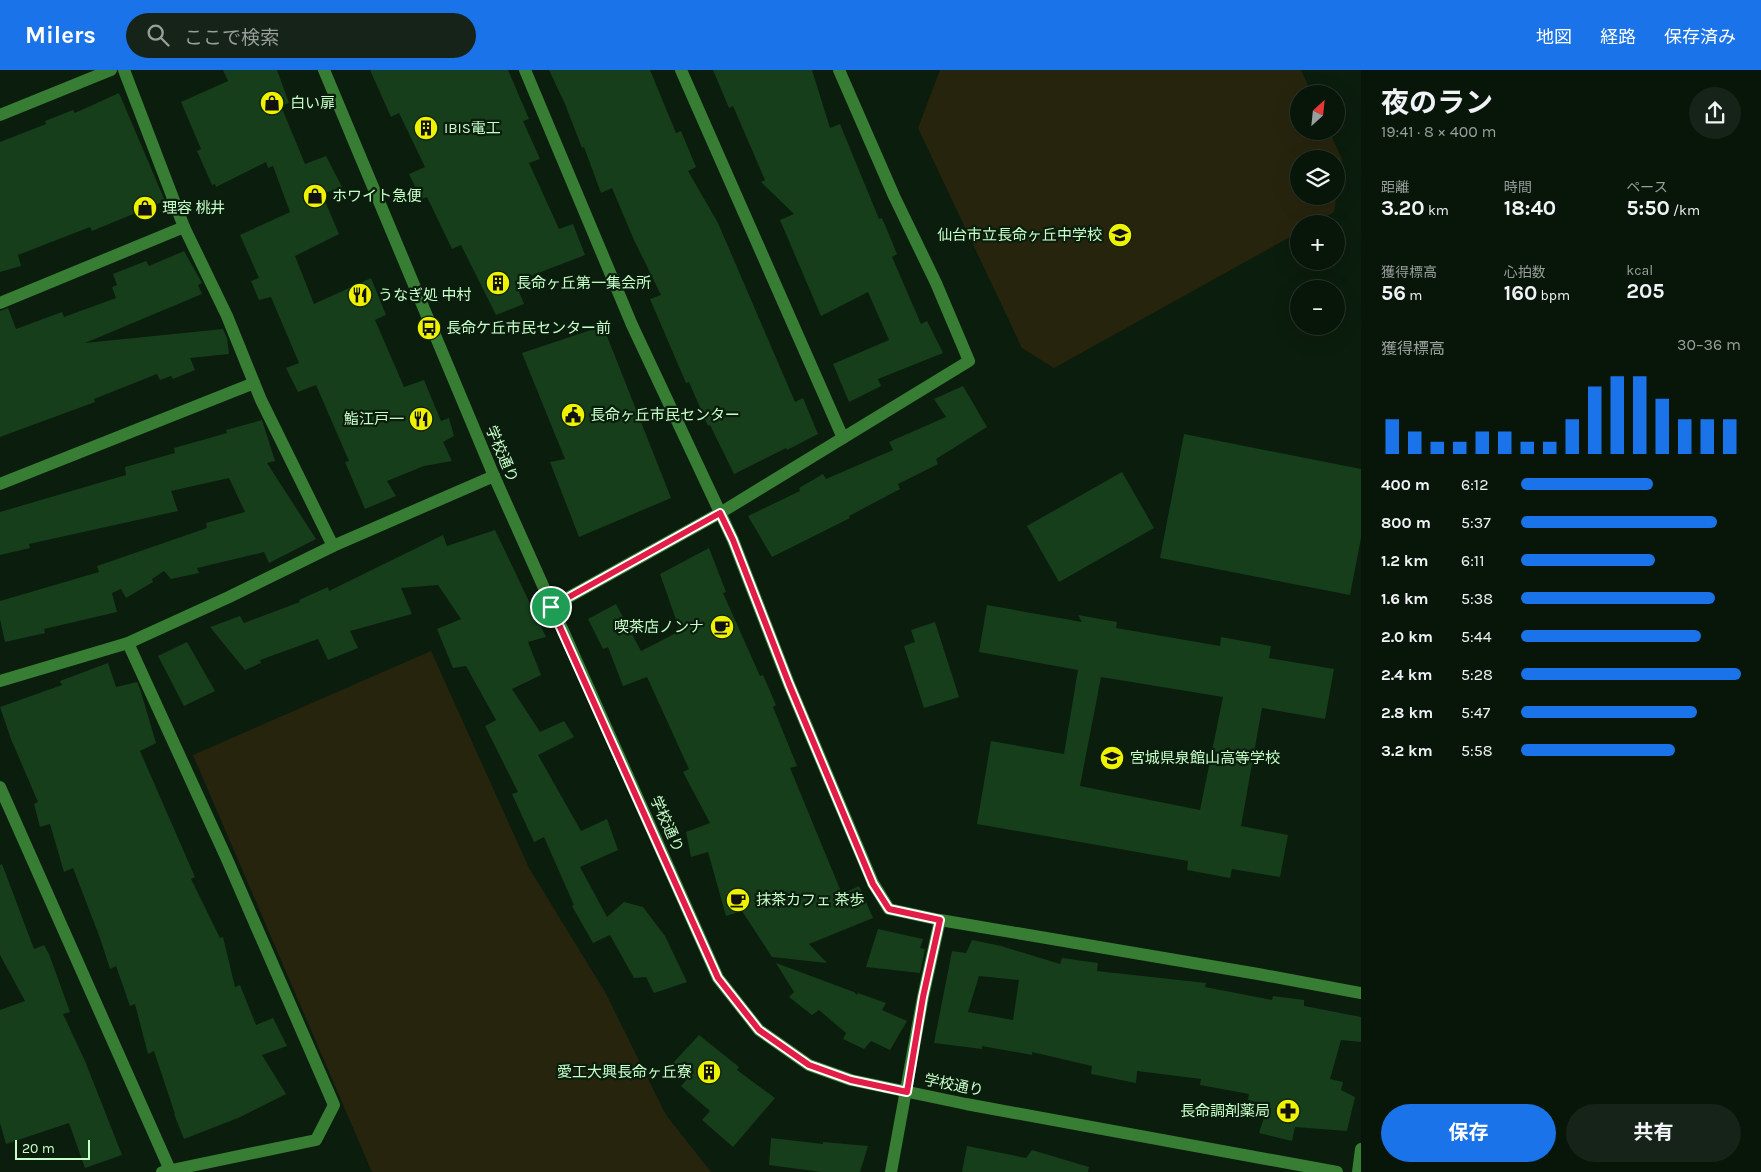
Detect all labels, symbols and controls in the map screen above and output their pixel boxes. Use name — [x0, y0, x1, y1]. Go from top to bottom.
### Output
search box — [126, 13, 476, 58]
text: Milers — [25, 21, 96, 49]
icon: search — [144, 21, 172, 49]
text: 地図 — [1536, 26, 1572, 48]
text: 経路 — [1600, 26, 1636, 48]
text: 保存済み — [1664, 26, 1736, 48]
text: ここで検索 — [184, 27, 279, 49]
north arrow — [1290, 85, 1345, 140]
map controls — [1290, 85, 1345, 335]
text: 夜のラン — [1381, 86, 1493, 119]
button: share — [1689, 87, 1741, 139]
shop icon: 白い扉 — [259, 90, 285, 116]
place label: 白い扉 — [290, 94, 335, 112]
building icon: IBIS電工 — [413, 115, 439, 141]
place label: IBIS電工 — [444, 119, 501, 137]
text: 19:41 · 8 × 400 m — [1381, 122, 1496, 141]
button: layers — [1290, 150, 1345, 205]
text: 距離 — [1381, 179, 1409, 196]
text: 時間 — [1504, 179, 1532, 196]
text: ペース — [1626, 179, 1668, 196]
shop icon: ホワイト急便 — [302, 183, 328, 209]
place label: ホワイト急便 — [332, 187, 422, 205]
shop icon: 理容 桃井 — [132, 195, 158, 221]
text: 3.20 — [1381, 196, 1425, 220]
text: 18:40 — [1504, 196, 1556, 220]
text: 5:50 — [1626, 196, 1670, 220]
place label: 理容 桃井 — [162, 199, 226, 217]
text: km — [1425, 202, 1449, 219]
text: /km — [1670, 202, 1700, 219]
button: + — [1290, 215, 1345, 270]
school or university icon: 仙台市立長命ヶ丘中学校 — [1107, 222, 1133, 248]
place label: 仙台市立長命ヶ丘中学校 — [937, 226, 1102, 244]
text: kcal — [1626, 262, 1653, 279]
text: 獲得標高 — [1381, 264, 1437, 281]
text: 心拍数 — [1504, 264, 1546, 281]
building icon: 長命ヶ丘第一集会所 — [485, 270, 511, 296]
place label: 長命ヶ丘第一集会所 — [516, 274, 651, 292]
text: 205 — [1626, 279, 1665, 303]
button: − — [1290, 280, 1345, 335]
text: 56 — [1381, 281, 1406, 305]
text: 160 — [1504, 281, 1537, 305]
restaurant icon: うなぎ処 中村 — [347, 282, 373, 308]
place label: うなぎ処 中村 — [378, 286, 472, 304]
text: m — [1406, 287, 1422, 304]
text: bpm — [1537, 287, 1570, 304]
bus stop icon: 長命ケ丘市民センター前 — [416, 315, 442, 341]
place label: 長命ケ丘市民センター前 — [446, 319, 611, 337]
text: 30–36 m — [1677, 335, 1741, 354]
text: 獲得標高 — [1381, 339, 1445, 358]
public building icon: 長命ヶ丘市民センター — [560, 402, 586, 428]
restaurant icon: 鮨江戸一 — [408, 406, 434, 432]
place label: 長命ヶ丘市民センター — [590, 406, 740, 424]
place label: 鮨江戸一 — [344, 410, 404, 428]
street label: 学校通り — [482, 423, 522, 485]
text: 400 m — [1381, 475, 1430, 494]
text: 6:12 — [1461, 475, 1488, 494]
text: 800 m — [1381, 513, 1431, 532]
text: 5:37 — [1461, 513, 1491, 532]
text: 1.2 km — [1381, 551, 1429, 570]
text: 6:11 — [1461, 551, 1484, 570]
pin — [530, 586, 572, 628]
text: 1.6 km — [1381, 589, 1429, 608]
text: 5:38 — [1461, 589, 1493, 608]
icon: arrive — [537, 593, 565, 621]
cafe icon: 喫茶店ノンナ — [709, 614, 735, 640]
place label: 喫茶店ノンナ — [614, 618, 704, 636]
text: 2.0 km — [1381, 627, 1433, 646]
text: 5:44 — [1461, 627, 1492, 646]
text: 2.4 km — [1381, 665, 1432, 684]
text: 5:28 — [1461, 665, 1493, 684]
text: 2.8 km — [1381, 703, 1433, 722]
text: 5:47 — [1461, 703, 1490, 722]
text: 3.2 km — [1381, 741, 1433, 760]
text: 5:58 — [1461, 741, 1493, 760]
school or university icon: 宮城県泉館山高等学校 — [1099, 745, 1125, 771]
place label: 宮城県泉館山高等学校 — [1130, 749, 1280, 767]
street label: 学校通り — [647, 793, 687, 855]
cafe icon: 抹茶カフェ 茶歩 — [725, 887, 751, 913]
place label: 抹茶カフェ 茶歩 — [756, 891, 865, 909]
building icon: 愛工大興長命ヶ丘寮 — [696, 1059, 722, 1085]
place label: 愛工大興長命ヶ丘寮 — [557, 1063, 692, 1081]
street label: 学校通り — [923, 1070, 985, 1100]
pharmacy icon: 長命調剤薬局 — [1275, 1098, 1301, 1124]
place label: 長命調剤薬局 — [1180, 1102, 1270, 1120]
button: 保存 — [1381, 1104, 1556, 1162]
button: 共有 — [1566, 1104, 1741, 1162]
scale bar — [15, 1137, 90, 1160]
text: 20 m — [22, 1140, 55, 1157]

